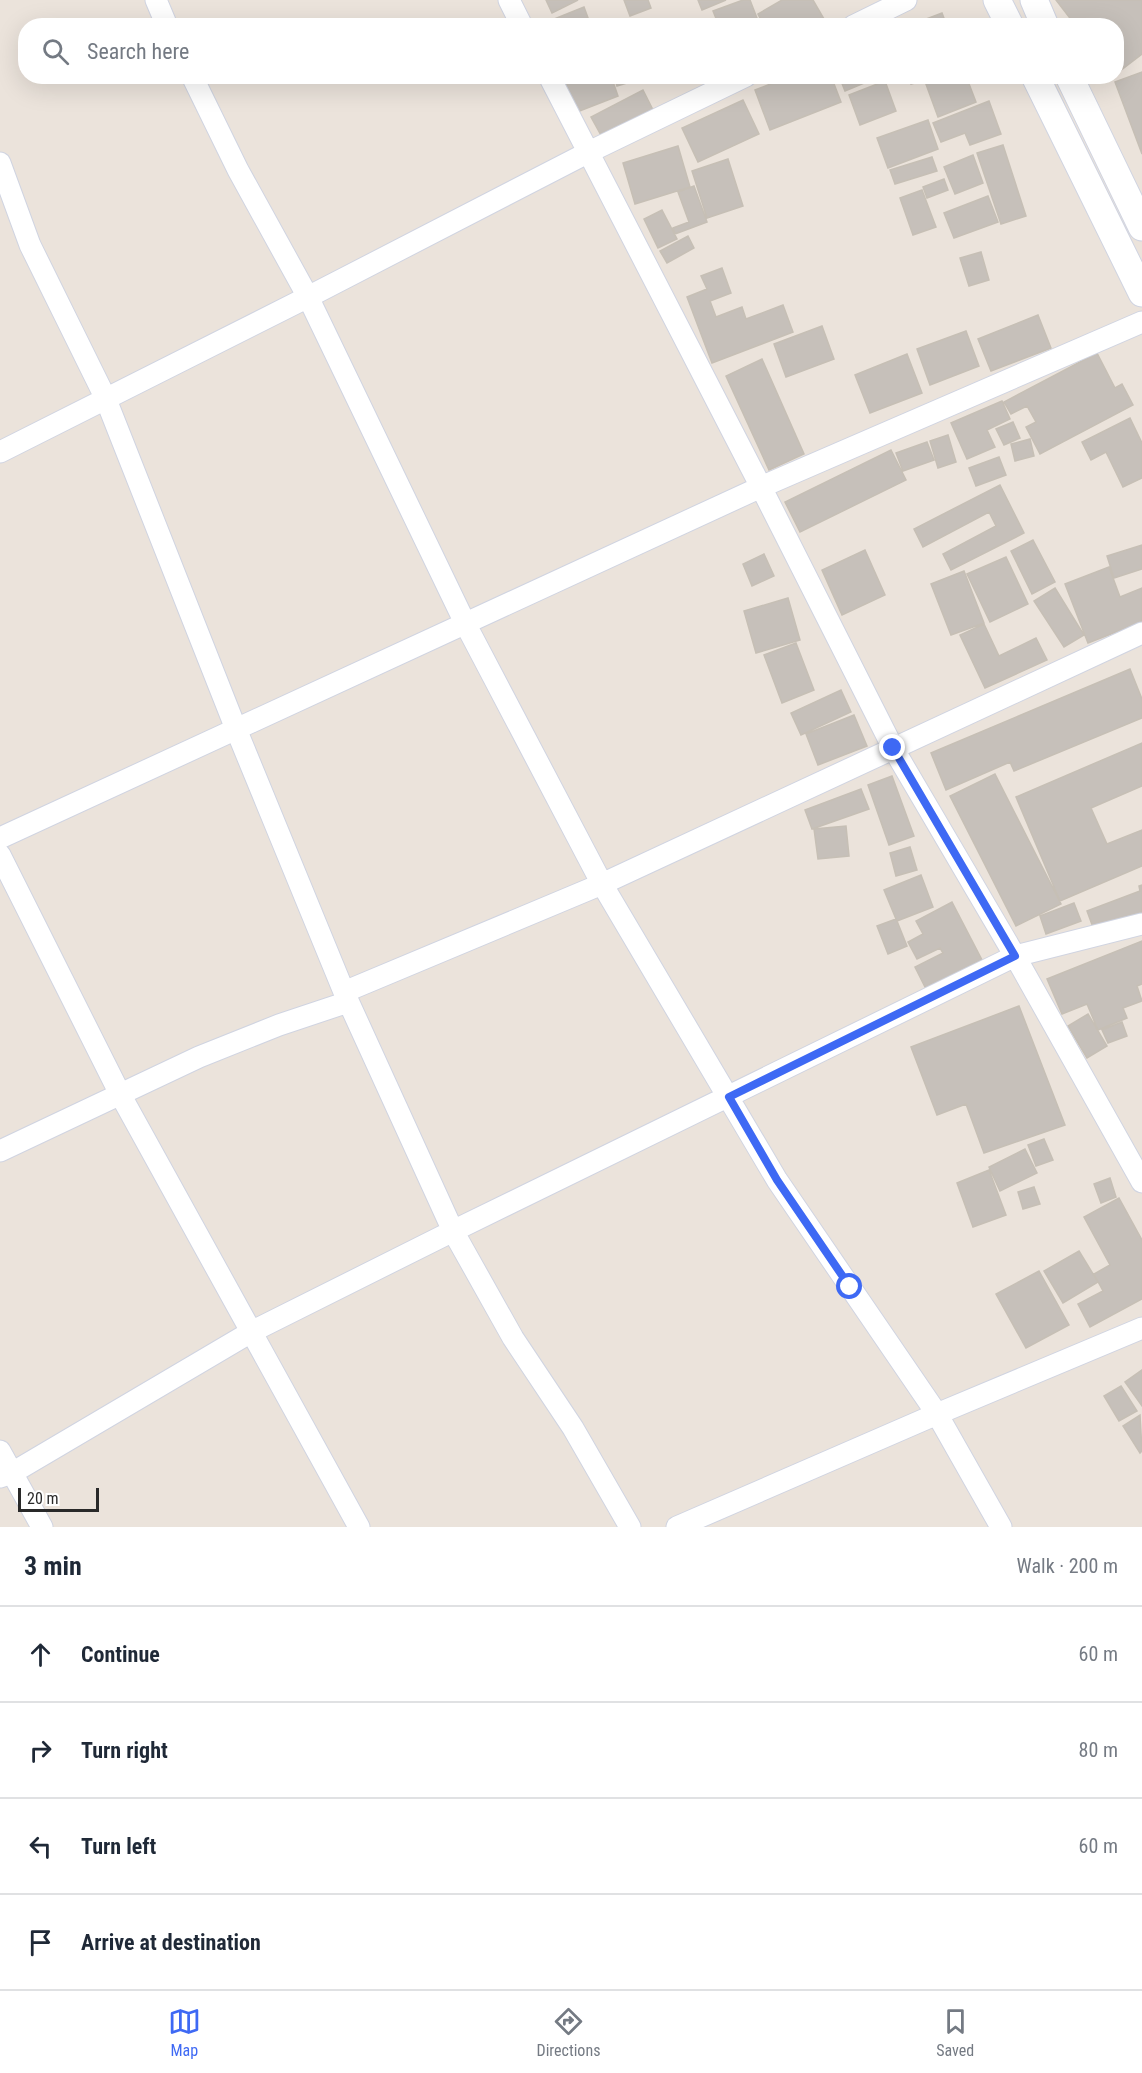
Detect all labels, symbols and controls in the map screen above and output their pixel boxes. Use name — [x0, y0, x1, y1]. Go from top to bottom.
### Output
search box — [18, 18, 1124, 84]
icon: search — [39, 35, 72, 68]
text: Search here — [87, 39, 189, 64]
route end — [879, 734, 905, 760]
route start — [836, 1273, 862, 1299]
scale bar — [18, 1485, 99, 1512]
text: 20 m — [27, 1489, 59, 1508]
text: 3 min — [24, 1551, 82, 1581]
text: Walk · 200 m — [1017, 1554, 1118, 1578]
icon: ahead — [24, 1638, 57, 1671]
text: Continue — [81, 1642, 160, 1667]
text: 60 m — [1079, 1642, 1118, 1666]
icon: right — [24, 1734, 57, 1767]
text: Turn right — [81, 1738, 168, 1763]
text: 80 m — [1079, 1738, 1118, 1762]
icon: left — [24, 1830, 57, 1863]
text: Turn left — [81, 1834, 156, 1859]
text: 60 m — [1079, 1834, 1118, 1858]
icon: arrive — [24, 1926, 57, 1959]
text: Arrive at destination — [81, 1930, 261, 1955]
tab: Map — [168, 2005, 201, 2060]
tab: Directions — [537, 2005, 600, 2060]
tab: Saved — [936, 2005, 974, 2060]

